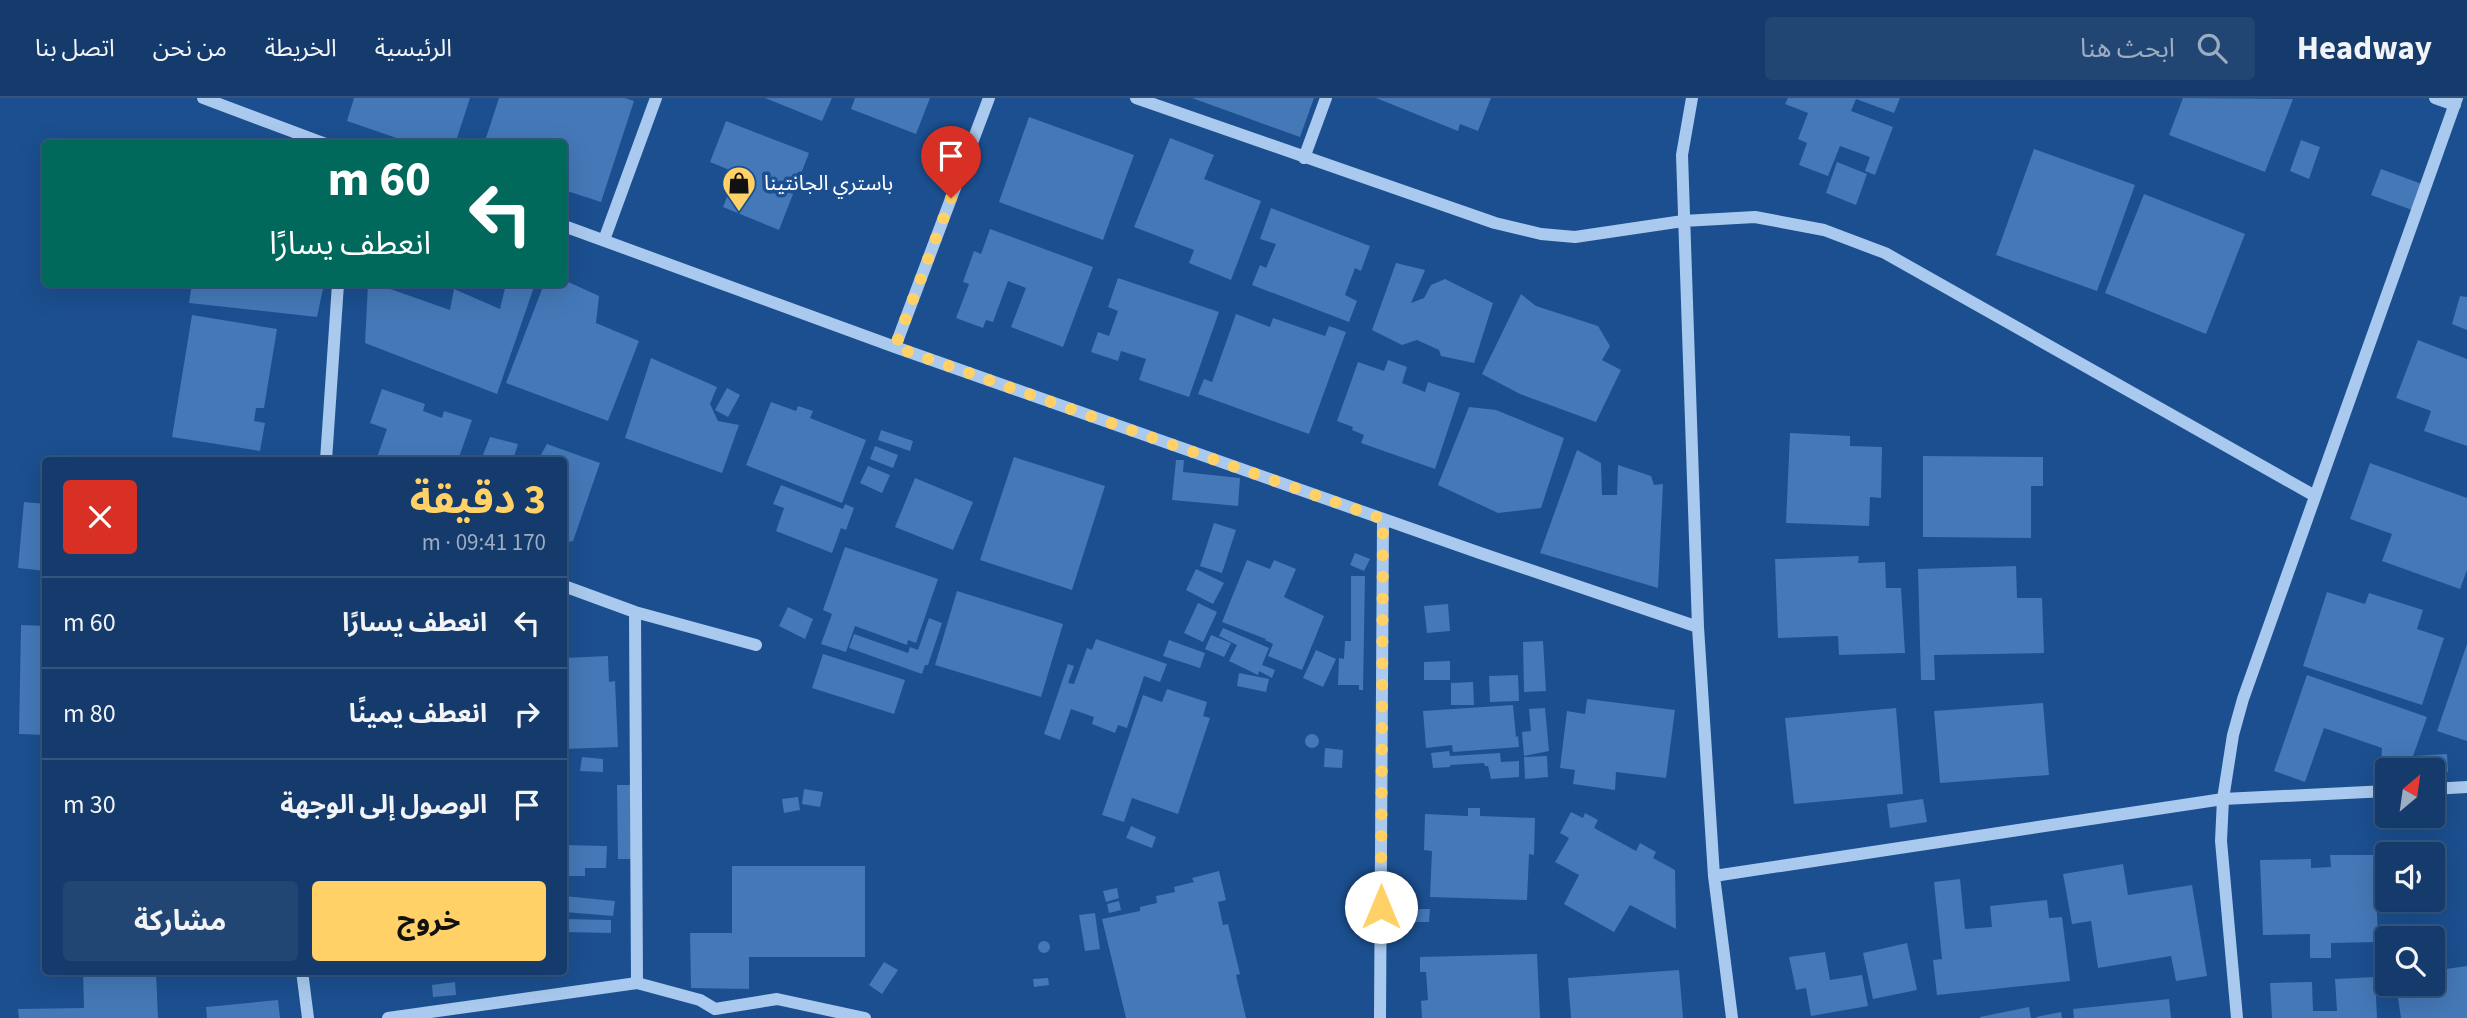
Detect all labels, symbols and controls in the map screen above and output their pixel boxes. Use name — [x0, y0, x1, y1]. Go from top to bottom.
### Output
search box — [1765, 17, 2255, 80]
text: Headway — [2297, 25, 2432, 72]
icon: search — [2193, 29, 2231, 67]
text: ابحث هنا — [2080, 30, 2175, 67]
text: اتصل بنا — [35, 31, 115, 66]
text: من نحن — [153, 31, 227, 66]
text: الخريطة — [265, 31, 337, 66]
text: الرئيسية — [375, 31, 452, 66]
pin — [921, 126, 981, 198]
icon: arrive — [932, 137, 970, 175]
text: 60 m — [327, 145, 431, 215]
shop icon: باستري الجانتينا — [720, 164, 758, 213]
icon: left — [455, 168, 546, 259]
place label: باستري الجانتينا — [764, 168, 893, 199]
text: انعطف يسارًا — [269, 221, 431, 267]
text: 3 دقيقة — [410, 470, 546, 530]
button: close — [63, 480, 137, 554]
text: 170 m · 09:41 — [422, 526, 546, 559]
text: 60 m — [63, 604, 116, 641]
text: انعطف يسارًا — [342, 604, 487, 641]
icon: left — [508, 604, 546, 642]
text: 80 m — [63, 695, 116, 732]
text: انعطف يمينًا — [349, 695, 487, 732]
icon: right — [508, 695, 546, 733]
north arrow — [2375, 758, 2445, 828]
map controls — [2375, 758, 2445, 996]
text: 30 m — [63, 786, 116, 823]
text: الوصول إلى الوجهة — [280, 786, 487, 823]
icon: arrive — [508, 786, 546, 824]
button: sound — [2375, 842, 2445, 912]
position arrow — [1344, 870, 1418, 944]
button: مشاركة — [63, 881, 298, 961]
button: خروج — [312, 881, 546, 961]
button: search — [2375, 926, 2445, 996]

